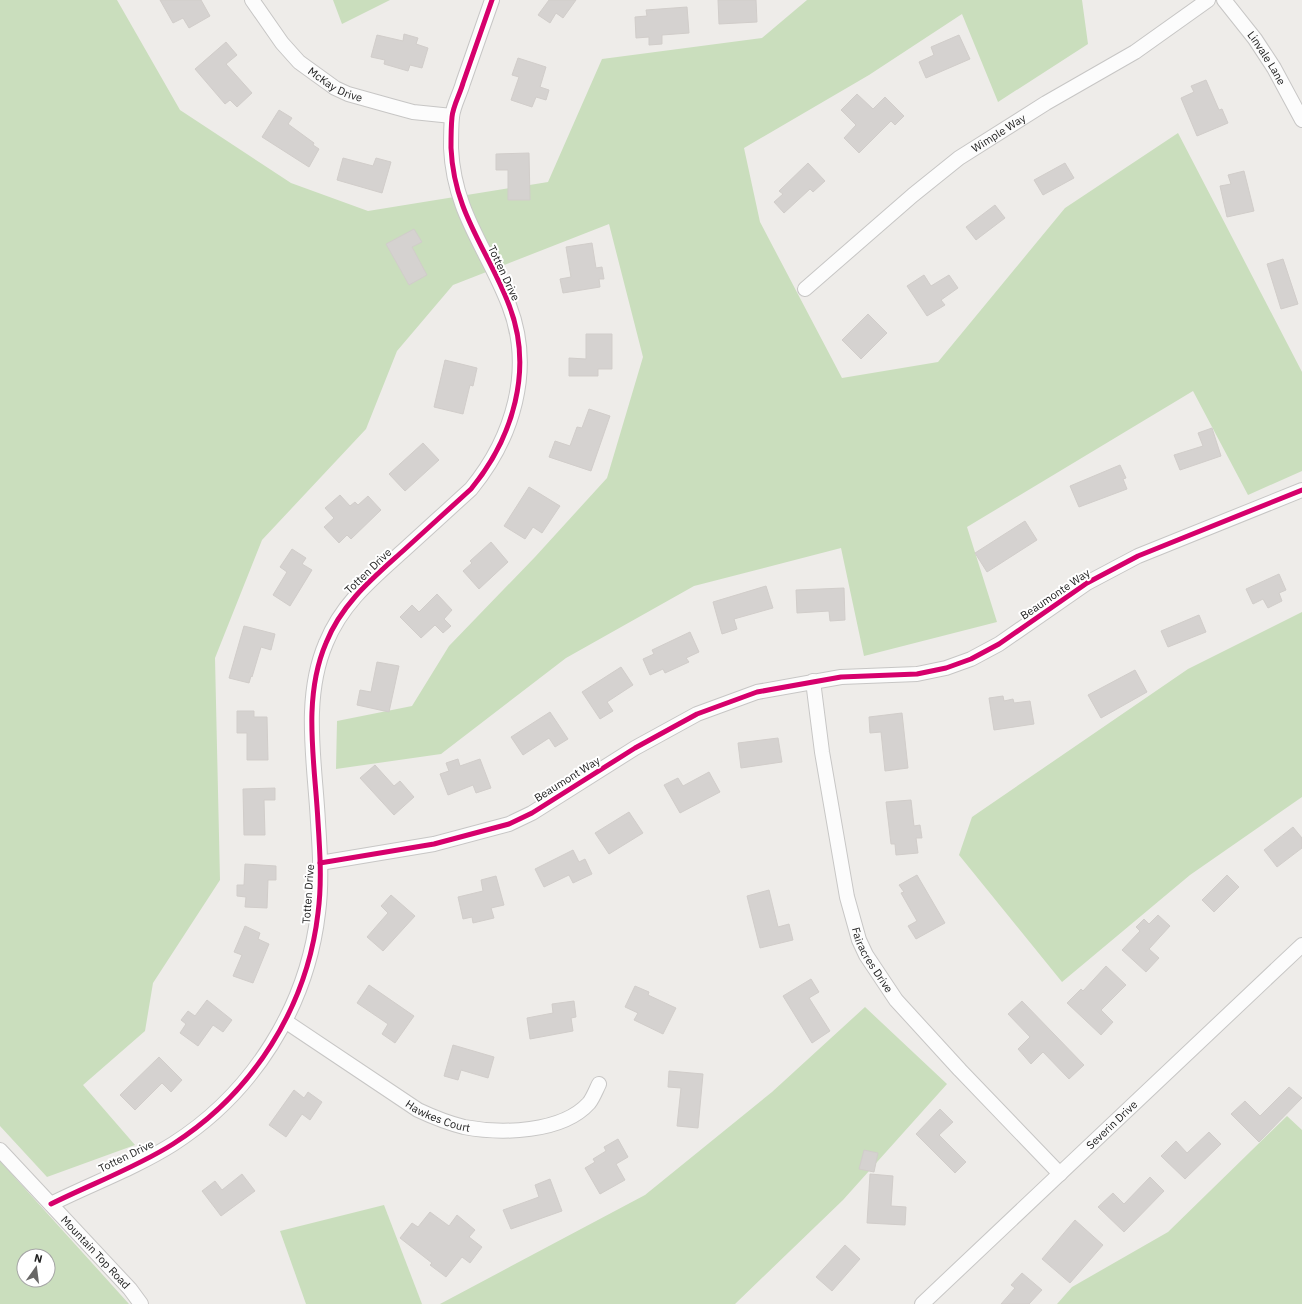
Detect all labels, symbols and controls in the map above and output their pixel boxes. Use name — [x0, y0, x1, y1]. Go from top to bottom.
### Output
street label: Linvale Lane — [1244, 28, 1289, 87]
street label: McKay Drive — [305, 64, 364, 105]
street label: Wimple Way — [969, 110, 1029, 155]
street label: Totten Drive — [485, 243, 523, 303]
street label: Totten Drive — [342, 545, 394, 597]
street label: Beaumonte Way — [1018, 565, 1093, 622]
street label: Beaumont Way — [532, 753, 603, 805]
street label: Totten Drive — [299, 864, 317, 924]
street label: Fairacres Drive — [849, 926, 896, 995]
street label: Hawkes Court — [403, 1097, 471, 1135]
street label: Severin Drive — [1083, 1097, 1140, 1152]
street label: Totten Drive — [96, 1137, 156, 1175]
street label: Mountain Top Road — [58, 1213, 133, 1292]
north arrow — [16, 1248, 56, 1288]
text: N — [33, 1251, 44, 1266]

